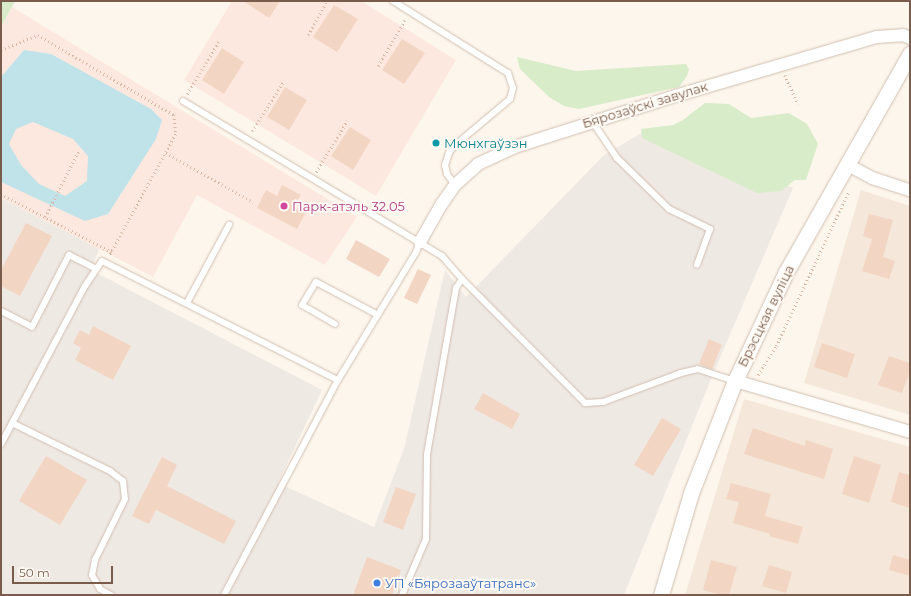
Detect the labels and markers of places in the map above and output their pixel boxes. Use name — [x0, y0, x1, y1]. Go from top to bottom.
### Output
place label: Мюнхгаўзэн — [444, 135, 528, 151]
marker: Мюнхгаўзэн — [431, 138, 441, 148]
place label: Парк-атэль 32.05 — [292, 198, 405, 214]
marker: Парк-атэль 32.05 — [279, 201, 289, 211]
place label: УП «Бярозааўтатранс» — [385, 575, 536, 591]
marker: УП «Бярозааўтатранс» — [372, 578, 382, 588]

